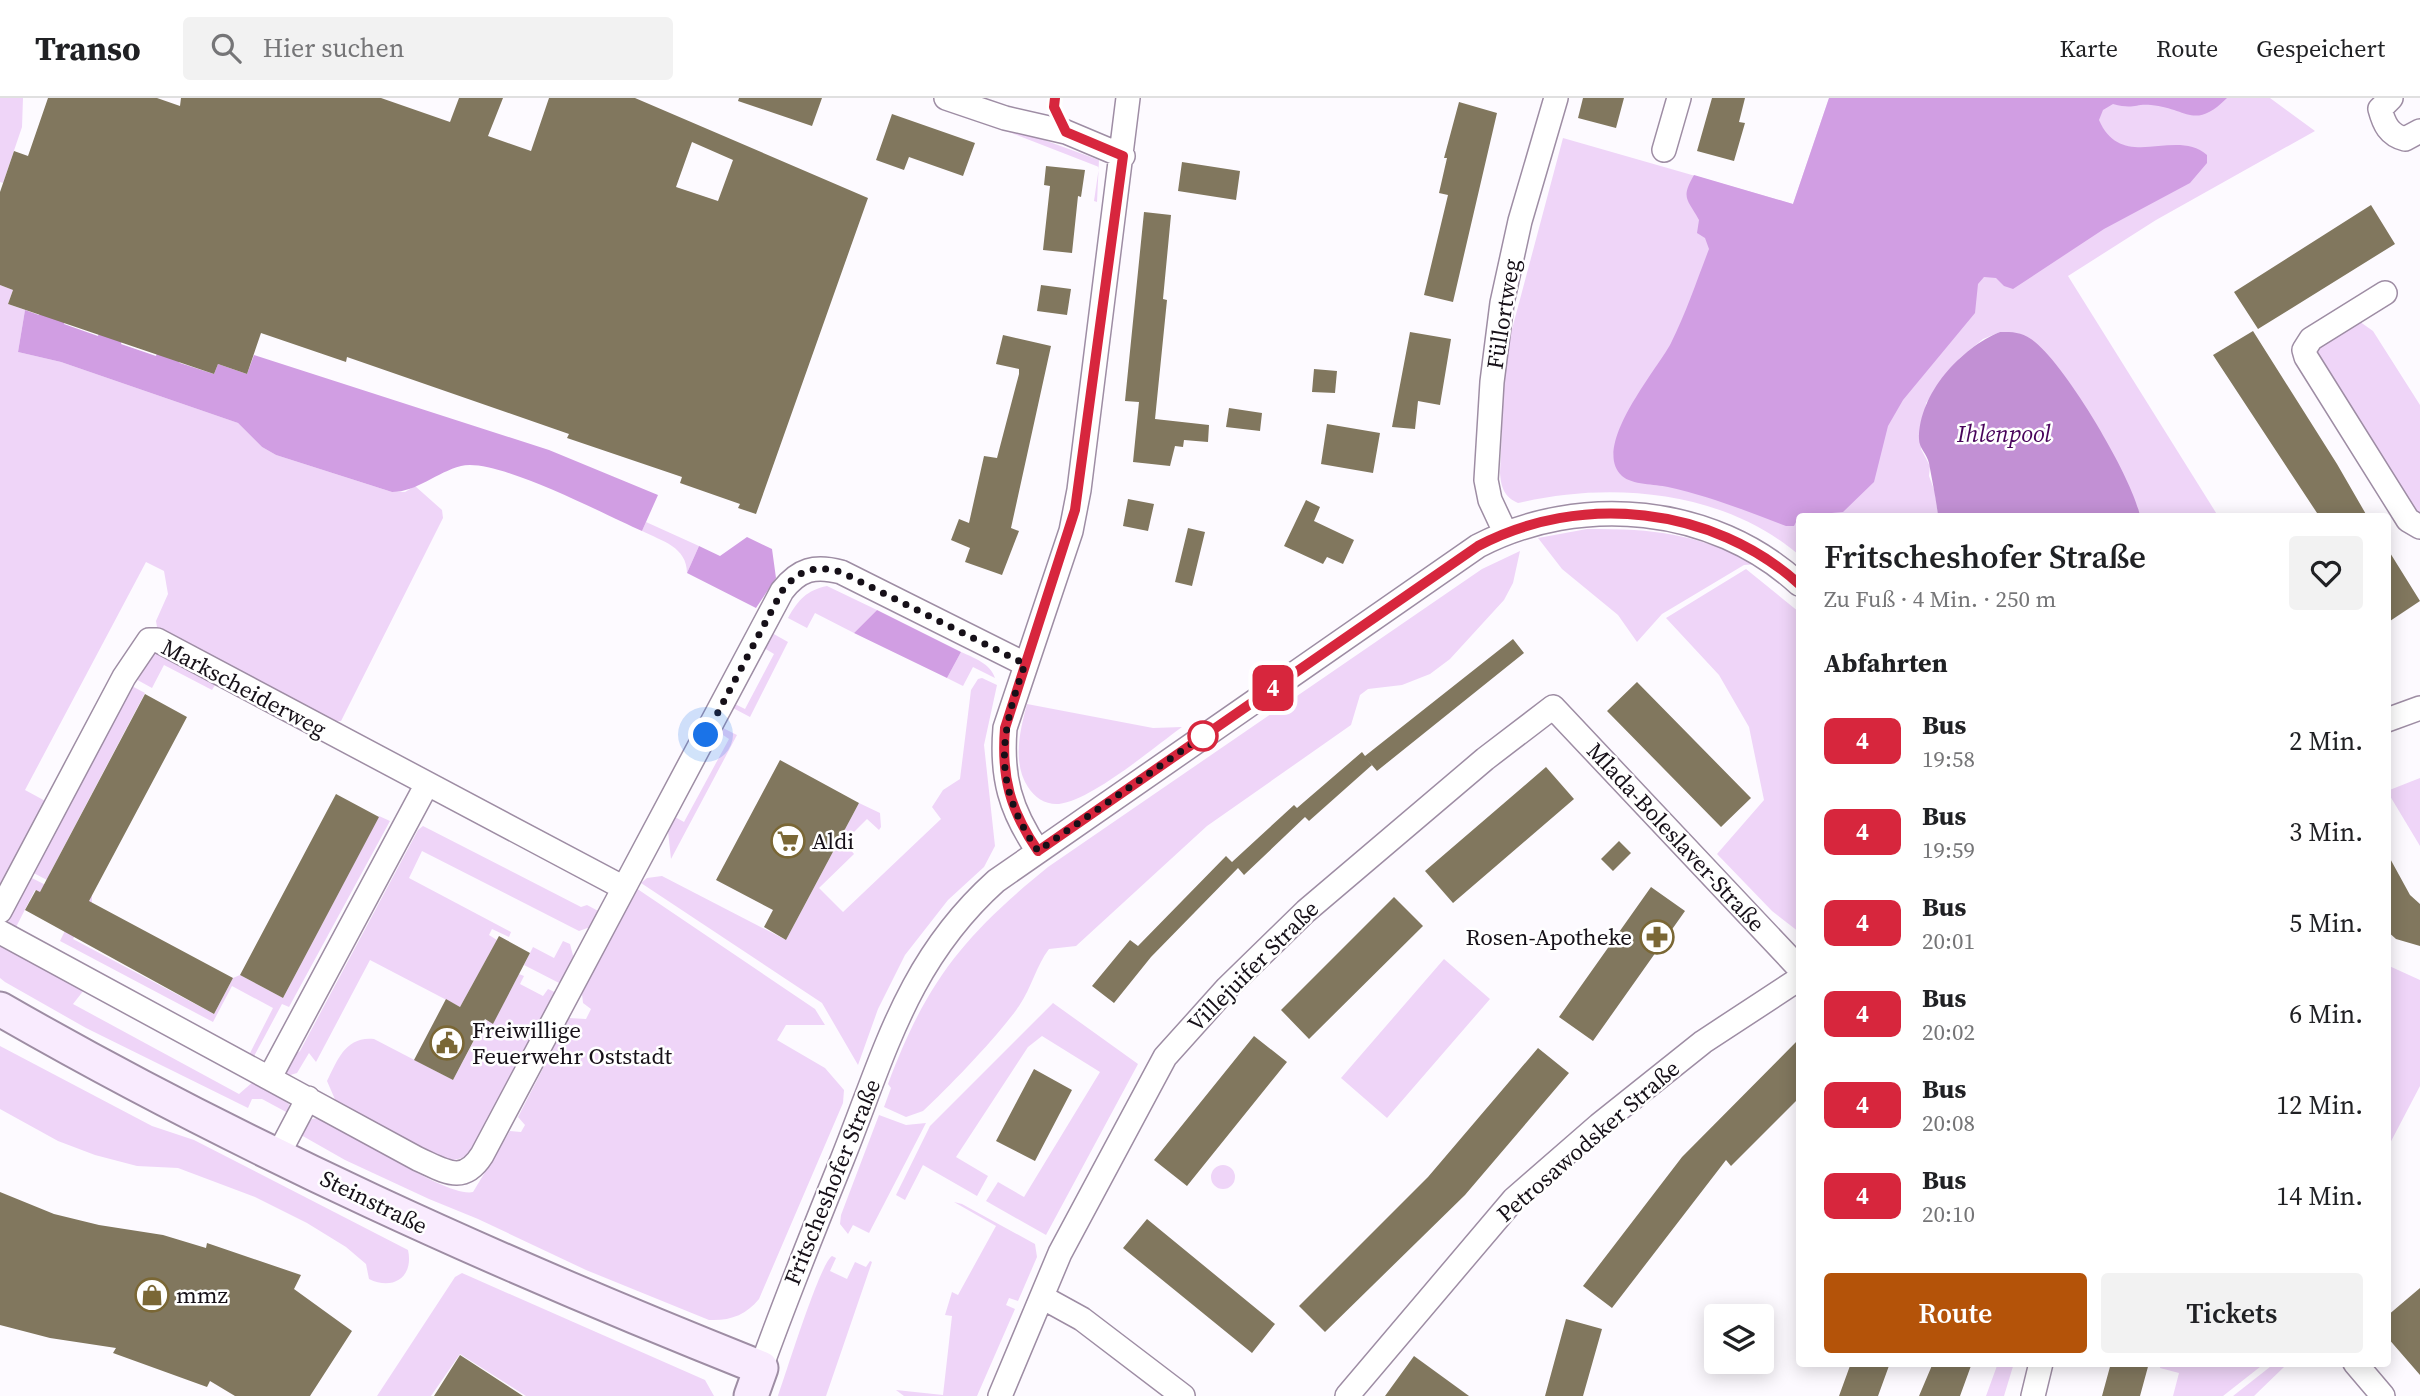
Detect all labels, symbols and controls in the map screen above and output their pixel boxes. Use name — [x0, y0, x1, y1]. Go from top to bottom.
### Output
search box — [183, 17, 673, 80]
text: Transo — [35, 26, 141, 71]
icon: search — [207, 29, 245, 67]
text: Hier suchen — [263, 30, 404, 66]
text: Karte — [2059, 32, 2118, 65]
text: Route — [2156, 32, 2218, 65]
text: Gespeichert — [2256, 32, 2385, 65]
street label: Füllortweg — [1478, 257, 1528, 371]
water label: Ihlenpool — [1956, 417, 2051, 450]
text: Fritscheshofer Straße — [1824, 534, 2146, 579]
button: heart — [2289, 536, 2363, 610]
text: Zu Fuß · 4 Min. · 250 m — [1824, 583, 2056, 615]
street label: Markscheiderweg — [156, 631, 332, 745]
text: Abfahrten — [1824, 645, 1948, 681]
line badge: 4 — [1250, 665, 1296, 711]
text: 4 — [1266, 671, 1280, 704]
text: Bus — [1922, 707, 1966, 743]
your location — [688, 717, 723, 752]
unlabelled marker — [1188, 721, 1218, 751]
text: 2 Min. — [2289, 723, 2363, 759]
text: 4 — [1856, 724, 1869, 757]
street label: Mlada-Boleslaver-Straße — [1580, 735, 1772, 939]
text: 19:58 — [1922, 743, 1975, 775]
text: Bus — [1922, 798, 1966, 834]
text: 3 Min. — [2289, 814, 2363, 850]
text: 4 — [1856, 815, 1869, 848]
supermarket icon: Aldi — [769, 822, 807, 860]
place label: Aldi — [812, 825, 854, 857]
text: 19:59 — [1922, 834, 1975, 866]
text: Bus — [1922, 889, 1966, 925]
street label: Villejuifer Straße — [1180, 893, 1326, 1039]
text: 5 Min. — [2289, 905, 2363, 941]
text: 4 — [1856, 906, 1869, 939]
pharmacy icon: Rosen-Apotheke — [1638, 918, 1676, 956]
place label: Rosen-Apotheke — [1465, 921, 1632, 953]
text: 20:01 — [1922, 925, 1975, 957]
text: Bus — [1922, 980, 1966, 1016]
text: 6 Min. — [2289, 996, 2363, 1032]
text: 4 — [1856, 997, 1869, 1030]
place label: Freiwillige Feuerwehr Oststadt — [472, 1014, 672, 1072]
text: 20:02 — [1922, 1016, 1975, 1048]
public building icon: Freiwillige Feuerwehr Oststadt — [428, 1024, 466, 1062]
street label: Petrosawodsker Straße — [1490, 1053, 1686, 1229]
text: Bus — [1922, 1071, 1966, 1107]
street label: Fritscheshofer Straße — [776, 1074, 888, 1290]
text: 12 Min. — [2276, 1087, 2363, 1123]
text: 4 — [1856, 1088, 1869, 1121]
text: 20:08 — [1922, 1107, 1975, 1139]
street label: Steinstraße — [315, 1162, 433, 1242]
text: Bus — [1922, 1162, 1966, 1198]
text: 14 Min. — [2276, 1178, 2363, 1214]
text: 4 — [1856, 1179, 1869, 1212]
text: 20:10 — [1922, 1198, 1975, 1230]
button: Route — [1824, 1273, 2087, 1353]
button: Tickets — [2101, 1273, 2363, 1353]
shop icon: mmz — [133, 1276, 171, 1314]
place label: mmz — [176, 1279, 228, 1311]
map controls — [1704, 1304, 1774, 1374]
button: layers — [1704, 1304, 1774, 1374]

